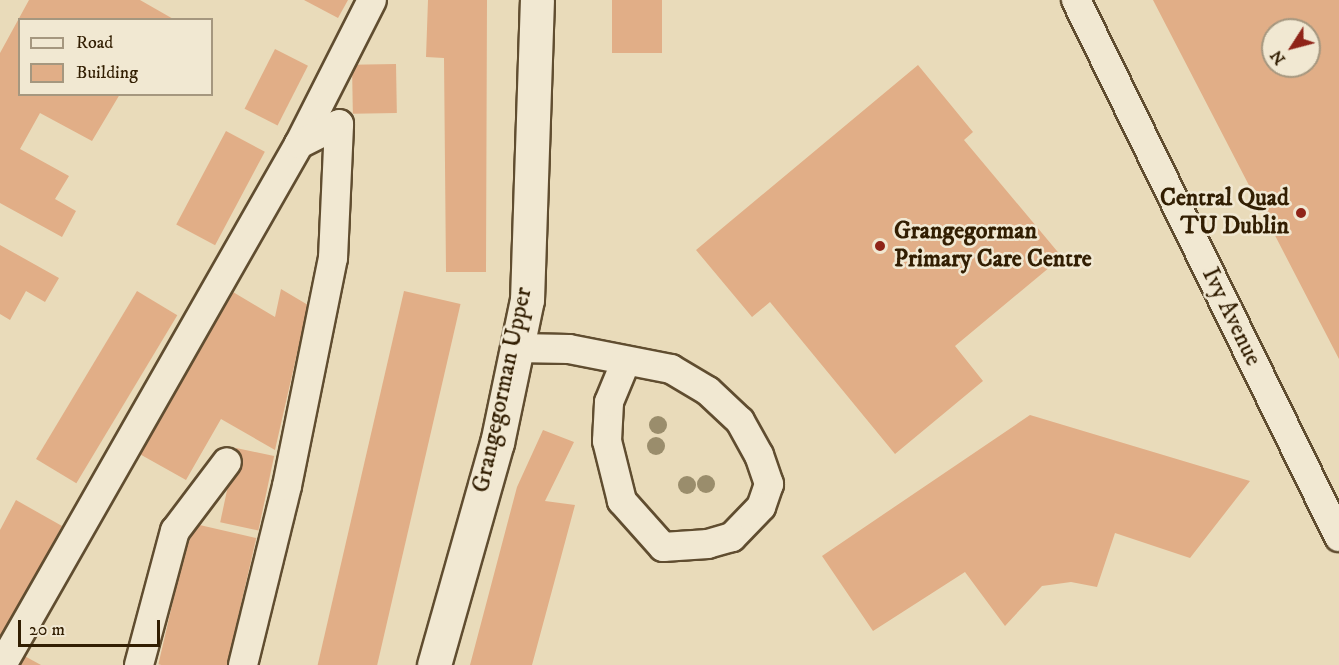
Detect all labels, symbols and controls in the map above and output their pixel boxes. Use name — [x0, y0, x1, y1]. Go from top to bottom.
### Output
legend — [18, 18, 213, 96]
north arrow — [1261, 18, 1321, 78]
text: Road — [76, 32, 113, 54]
text: N — [1266, 46, 1290, 69]
text: Building — [76, 62, 138, 84]
place label: Central Quad TU Dublin — [1160, 185, 1289, 241]
marker: Central Quad TU Dublin — [1294, 206, 1308, 220]
place label: Grangegorman Primary Care Centre — [894, 218, 1092, 274]
marker: Grangegorman Primary Care Centre — [871, 237, 889, 255]
street label: Ivy Avenue — [1195, 263, 1267, 371]
street label: Grangegorman Upper — [467, 285, 539, 495]
scale bar — [21, 608, 164, 646]
text: 20 m — [29, 619, 65, 641]

